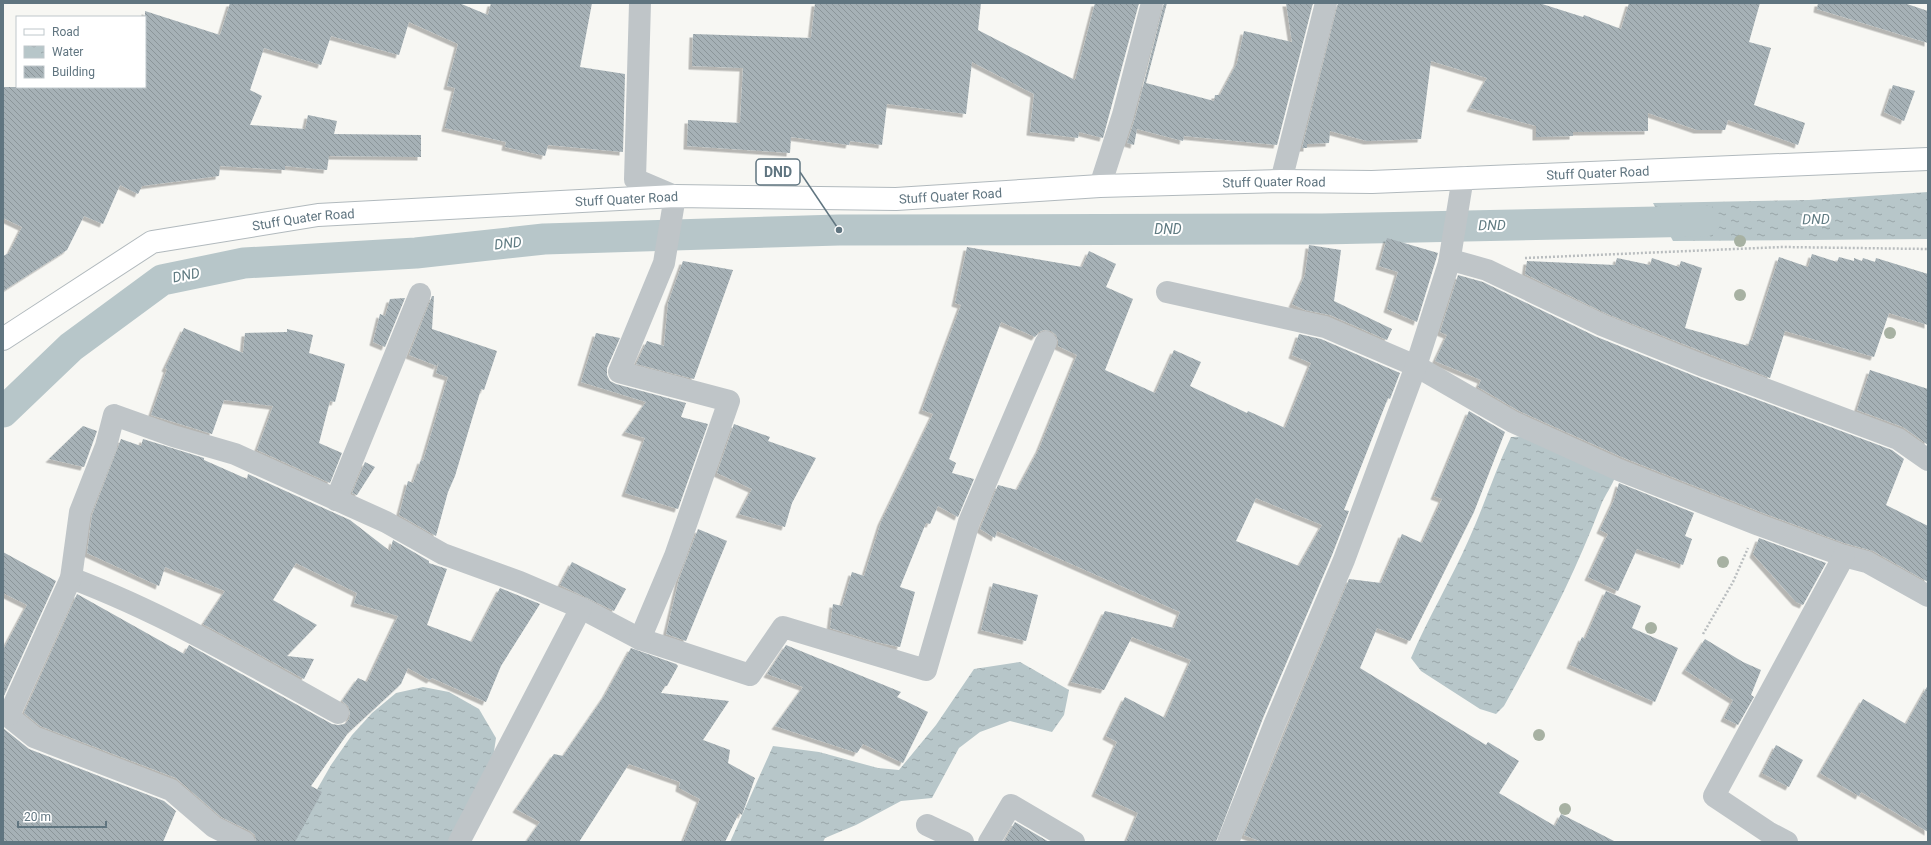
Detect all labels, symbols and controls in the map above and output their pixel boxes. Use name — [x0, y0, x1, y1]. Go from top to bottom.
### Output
legend — [16, 16, 146, 88]
text: Road — [52, 25, 80, 39]
text: Water — [52, 45, 83, 59]
text: Building — [52, 65, 95, 79]
callout: DND — [756, 159, 800, 185]
street label: Stuff Quater Road — [1546, 163, 1650, 182]
text: DND — [764, 164, 792, 180]
street label: Stuff Quater Road — [1222, 173, 1326, 190]
street label: Stuff Quater Road — [898, 185, 1002, 206]
street label: Stuff Quater Road — [575, 188, 679, 209]
street label: Stuff Quater Road — [251, 206, 355, 233]
water label: DND — [1802, 211, 1830, 227]
water label: DND — [1478, 217, 1506, 233]
water label: DND — [1154, 221, 1182, 237]
water label: DND — [493, 234, 523, 252]
water label: DND — [171, 265, 201, 285]
scale bar — [18, 803, 106, 829]
text: 20 m — [24, 810, 51, 824]

